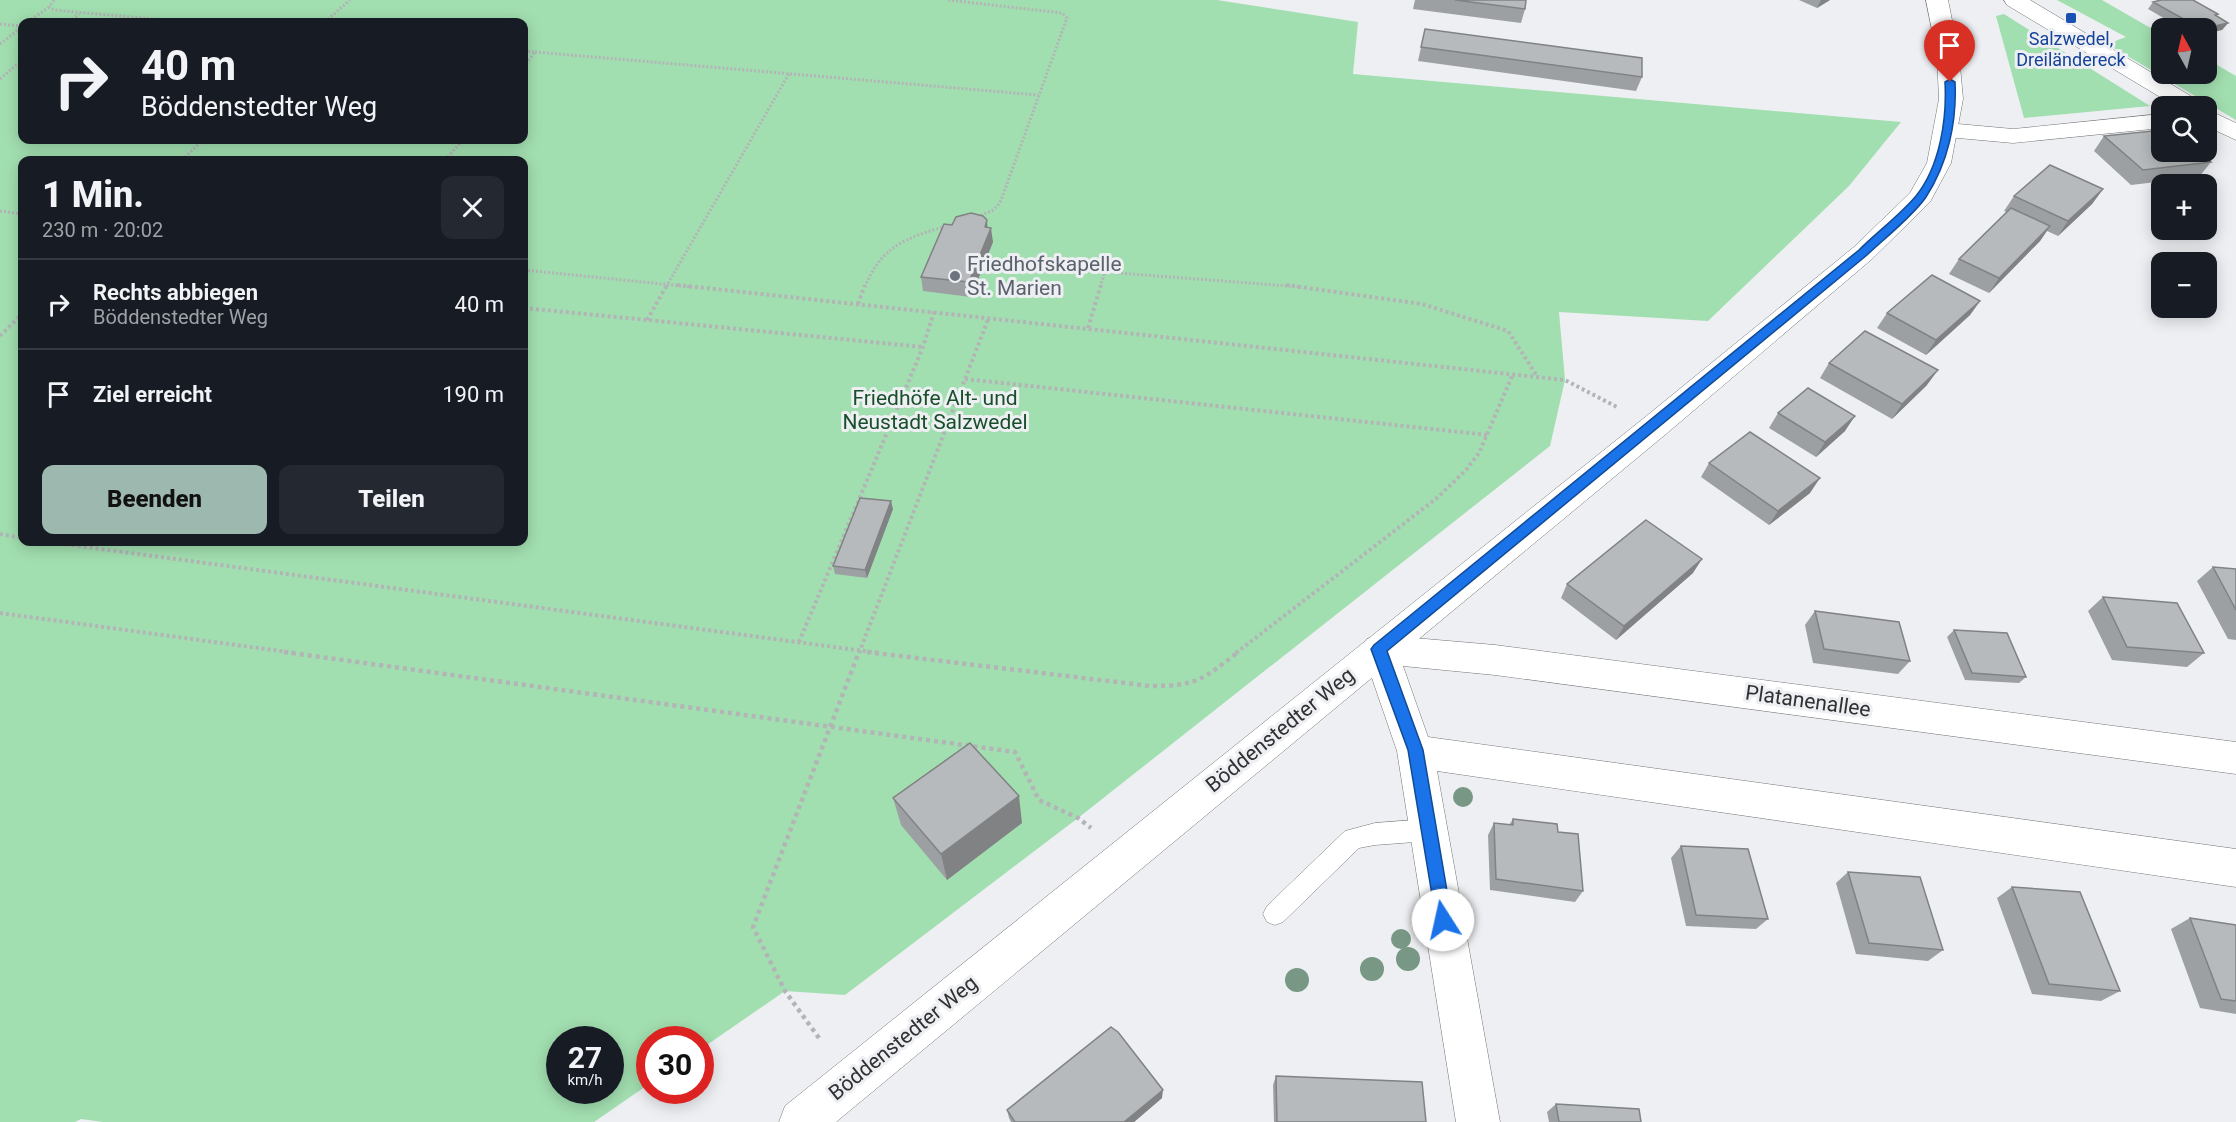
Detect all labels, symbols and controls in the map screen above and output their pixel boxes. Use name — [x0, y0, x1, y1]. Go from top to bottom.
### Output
marker: Salzwedel, Dreiländereck — [2064, 11, 2078, 25]
north arrow — [2151, 18, 2217, 84]
map controls — [2151, 18, 2217, 318]
pin — [1924, 20, 1975, 82]
place label: Salzwedel, Dreiländereck — [2016, 28, 2127, 70]
icon: arrive — [1933, 29, 1966, 62]
text: 40 m — [141, 41, 236, 90]
icon: right — [42, 42, 120, 120]
text: Böddenstedter Weg — [141, 91, 377, 123]
button: search — [2151, 96, 2217, 162]
text: 1 Min. — [42, 174, 144, 216]
button: + — [2151, 174, 2217, 240]
button: close — [441, 176, 504, 239]
text: 230 m · 20:02 — [42, 218, 163, 242]
place label: Friedhofskapelle St. Marien — [967, 252, 1122, 300]
button: − — [2151, 252, 2217, 318]
marker: Friedhofskapelle St. Marien — [948, 269, 962, 283]
text: Rechts abbiegen — [93, 280, 258, 305]
icon: right — [42, 288, 75, 321]
text: 40 m — [455, 292, 504, 317]
text: Böddenstedter Weg — [93, 305, 268, 329]
icon: arrive — [42, 378, 75, 411]
text: Ziel erreicht — [93, 382, 212, 407]
text: 190 m — [442, 382, 504, 407]
park label: Friedhöfe Alt- und Neustadt Salzwedel — [842, 386, 1028, 434]
button: Beenden — [42, 465, 267, 534]
button: Teilen — [279, 465, 504, 534]
street label: Böddenstedter Weg — [1201, 663, 1359, 797]
street label: Platanenallee — [1744, 680, 1872, 722]
position arrow — [1411, 888, 1475, 952]
street label: Böddenstedter Weg — [824, 971, 982, 1105]
speed limit sign: 30 — [636, 1026, 714, 1104]
text: 27 — [568, 1040, 602, 1075]
text: km/h — [567, 1071, 603, 1089]

